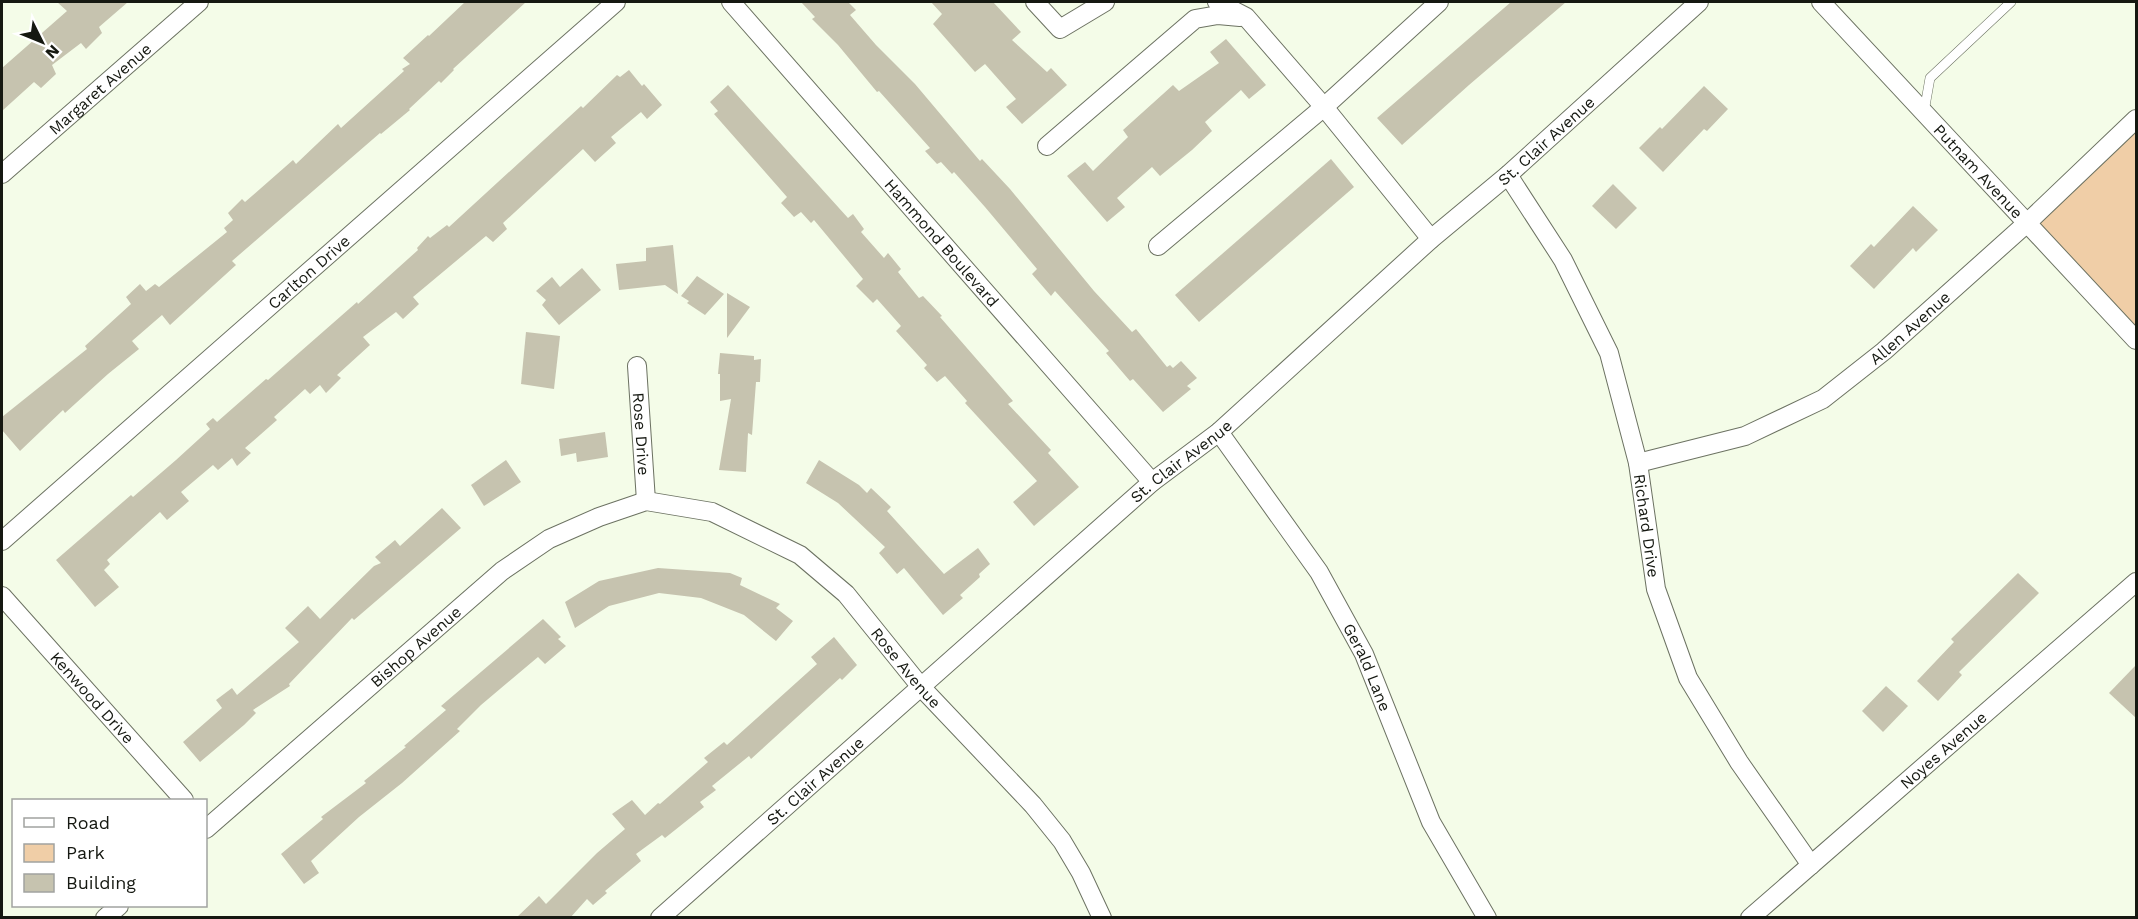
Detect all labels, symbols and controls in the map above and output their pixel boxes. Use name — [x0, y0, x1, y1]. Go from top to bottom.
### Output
north arrow — [12, 12, 72, 72]
street label: Margaret Avenue — [45, 39, 155, 138]
text: N — [42, 41, 64, 63]
street label: St. Clair Avenue — [1494, 92, 1598, 189]
street label: Putnam Avenue — [1930, 120, 2027, 222]
street label: Hammond Boulevard — [881, 175, 1003, 310]
street label: Carlton Drive — [264, 231, 353, 313]
street label: Allen Avenue — [1866, 287, 1954, 368]
street label: Rose Drive — [629, 392, 654, 476]
street label: St. Clair Avenue — [1126, 416, 1236, 506]
street label: Richard Drive — [1630, 473, 1664, 579]
street label: Bishop Avenue — [366, 602, 465, 691]
street label: Gerald Lane — [1339, 620, 1395, 714]
street label: Rose Avenue — [867, 623, 945, 712]
street label: Kenwood Drive — [47, 648, 138, 747]
street label: Noyes Avenue — [1896, 707, 1990, 793]
street label: St. Clair Avenue — [762, 733, 867, 829]
legend — [12, 799, 207, 907]
text: Road — [66, 812, 110, 833]
text: Park — [66, 842, 105, 863]
text: Building — [66, 872, 136, 893]

